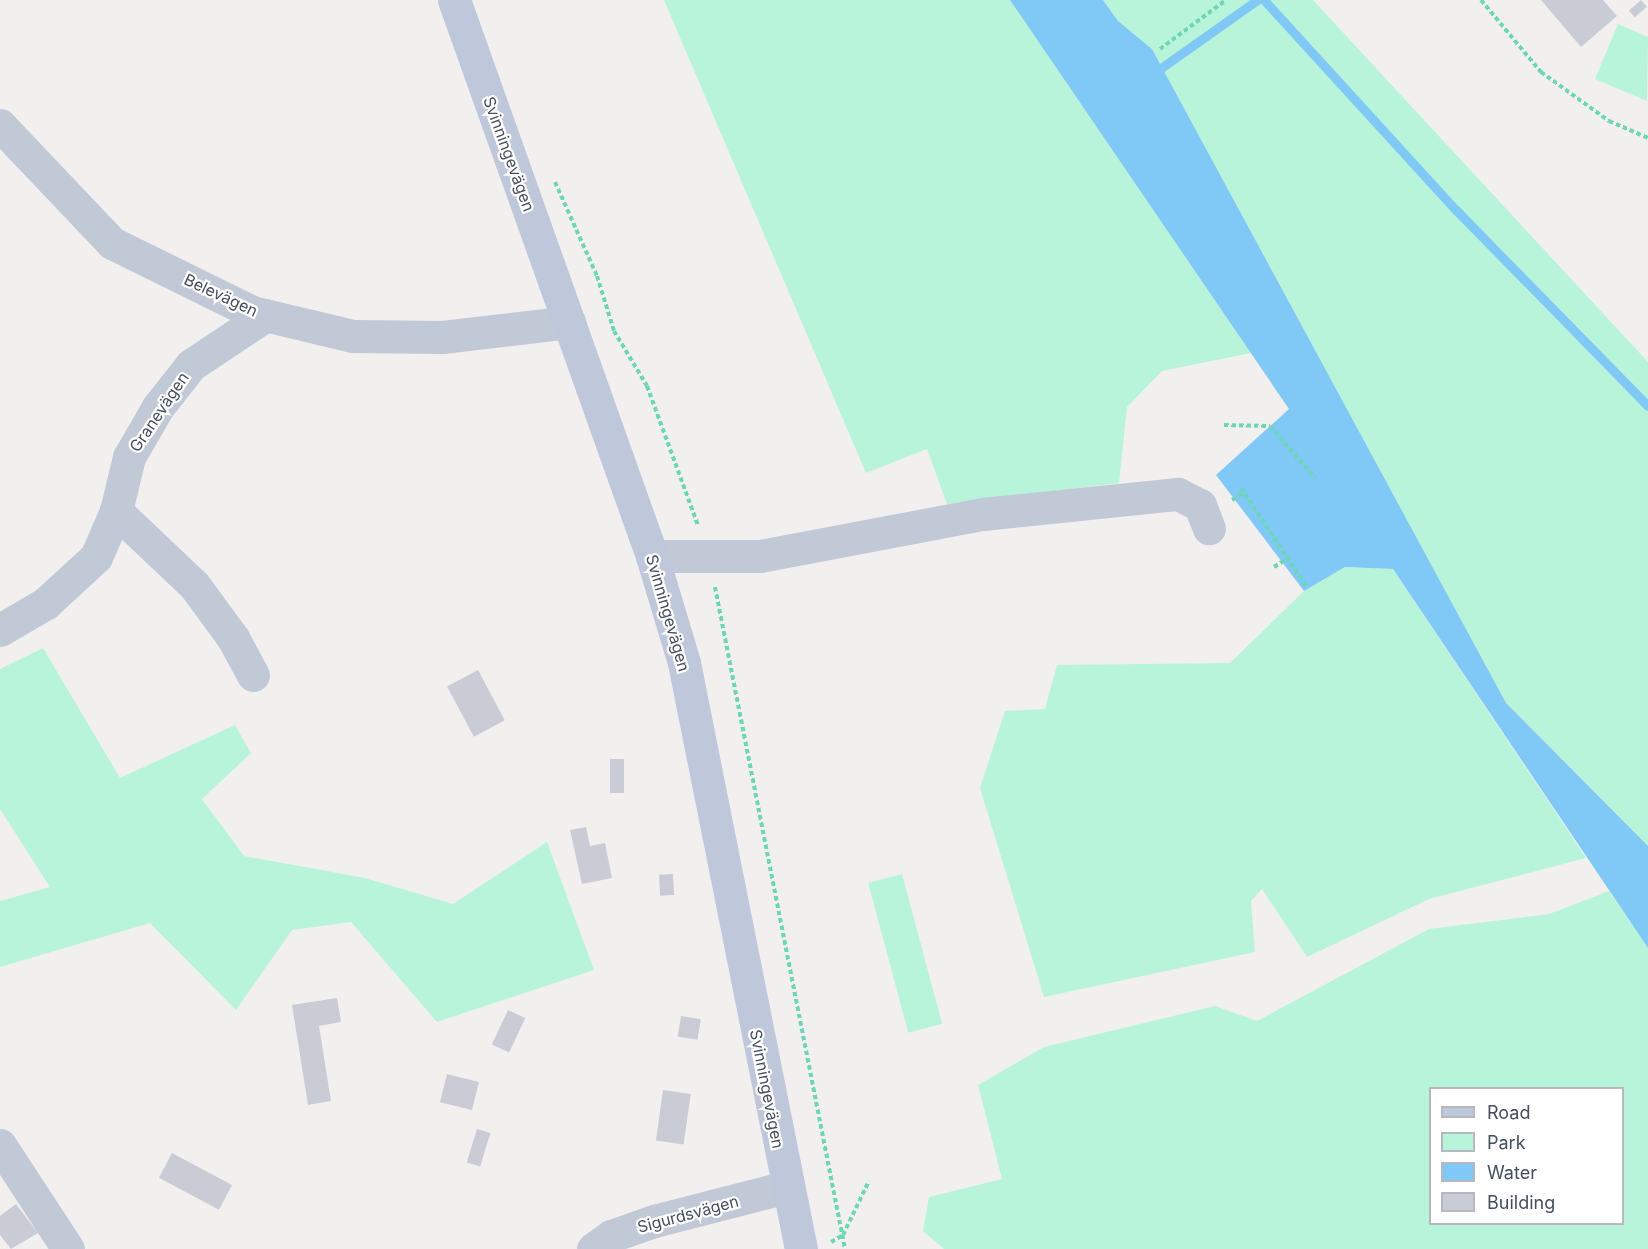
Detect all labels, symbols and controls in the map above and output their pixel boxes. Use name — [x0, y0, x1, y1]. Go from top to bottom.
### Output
street label: Svinningevägen — [479, 94, 539, 214]
street label: Belevägen — [181, 270, 261, 320]
street label: Granevägen — [125, 369, 193, 455]
street label: Svinningevägen — [642, 552, 694, 674]
street label: Svinningevägen — [746, 1028, 788, 1150]
legend — [1429, 1087, 1624, 1225]
text: Road — [1487, 1102, 1530, 1123]
text: Park — [1487, 1132, 1526, 1153]
text: Water — [1487, 1162, 1537, 1183]
street label: Sigurdsvägen — [635, 1191, 741, 1237]
text: Building — [1487, 1192, 1555, 1213]

